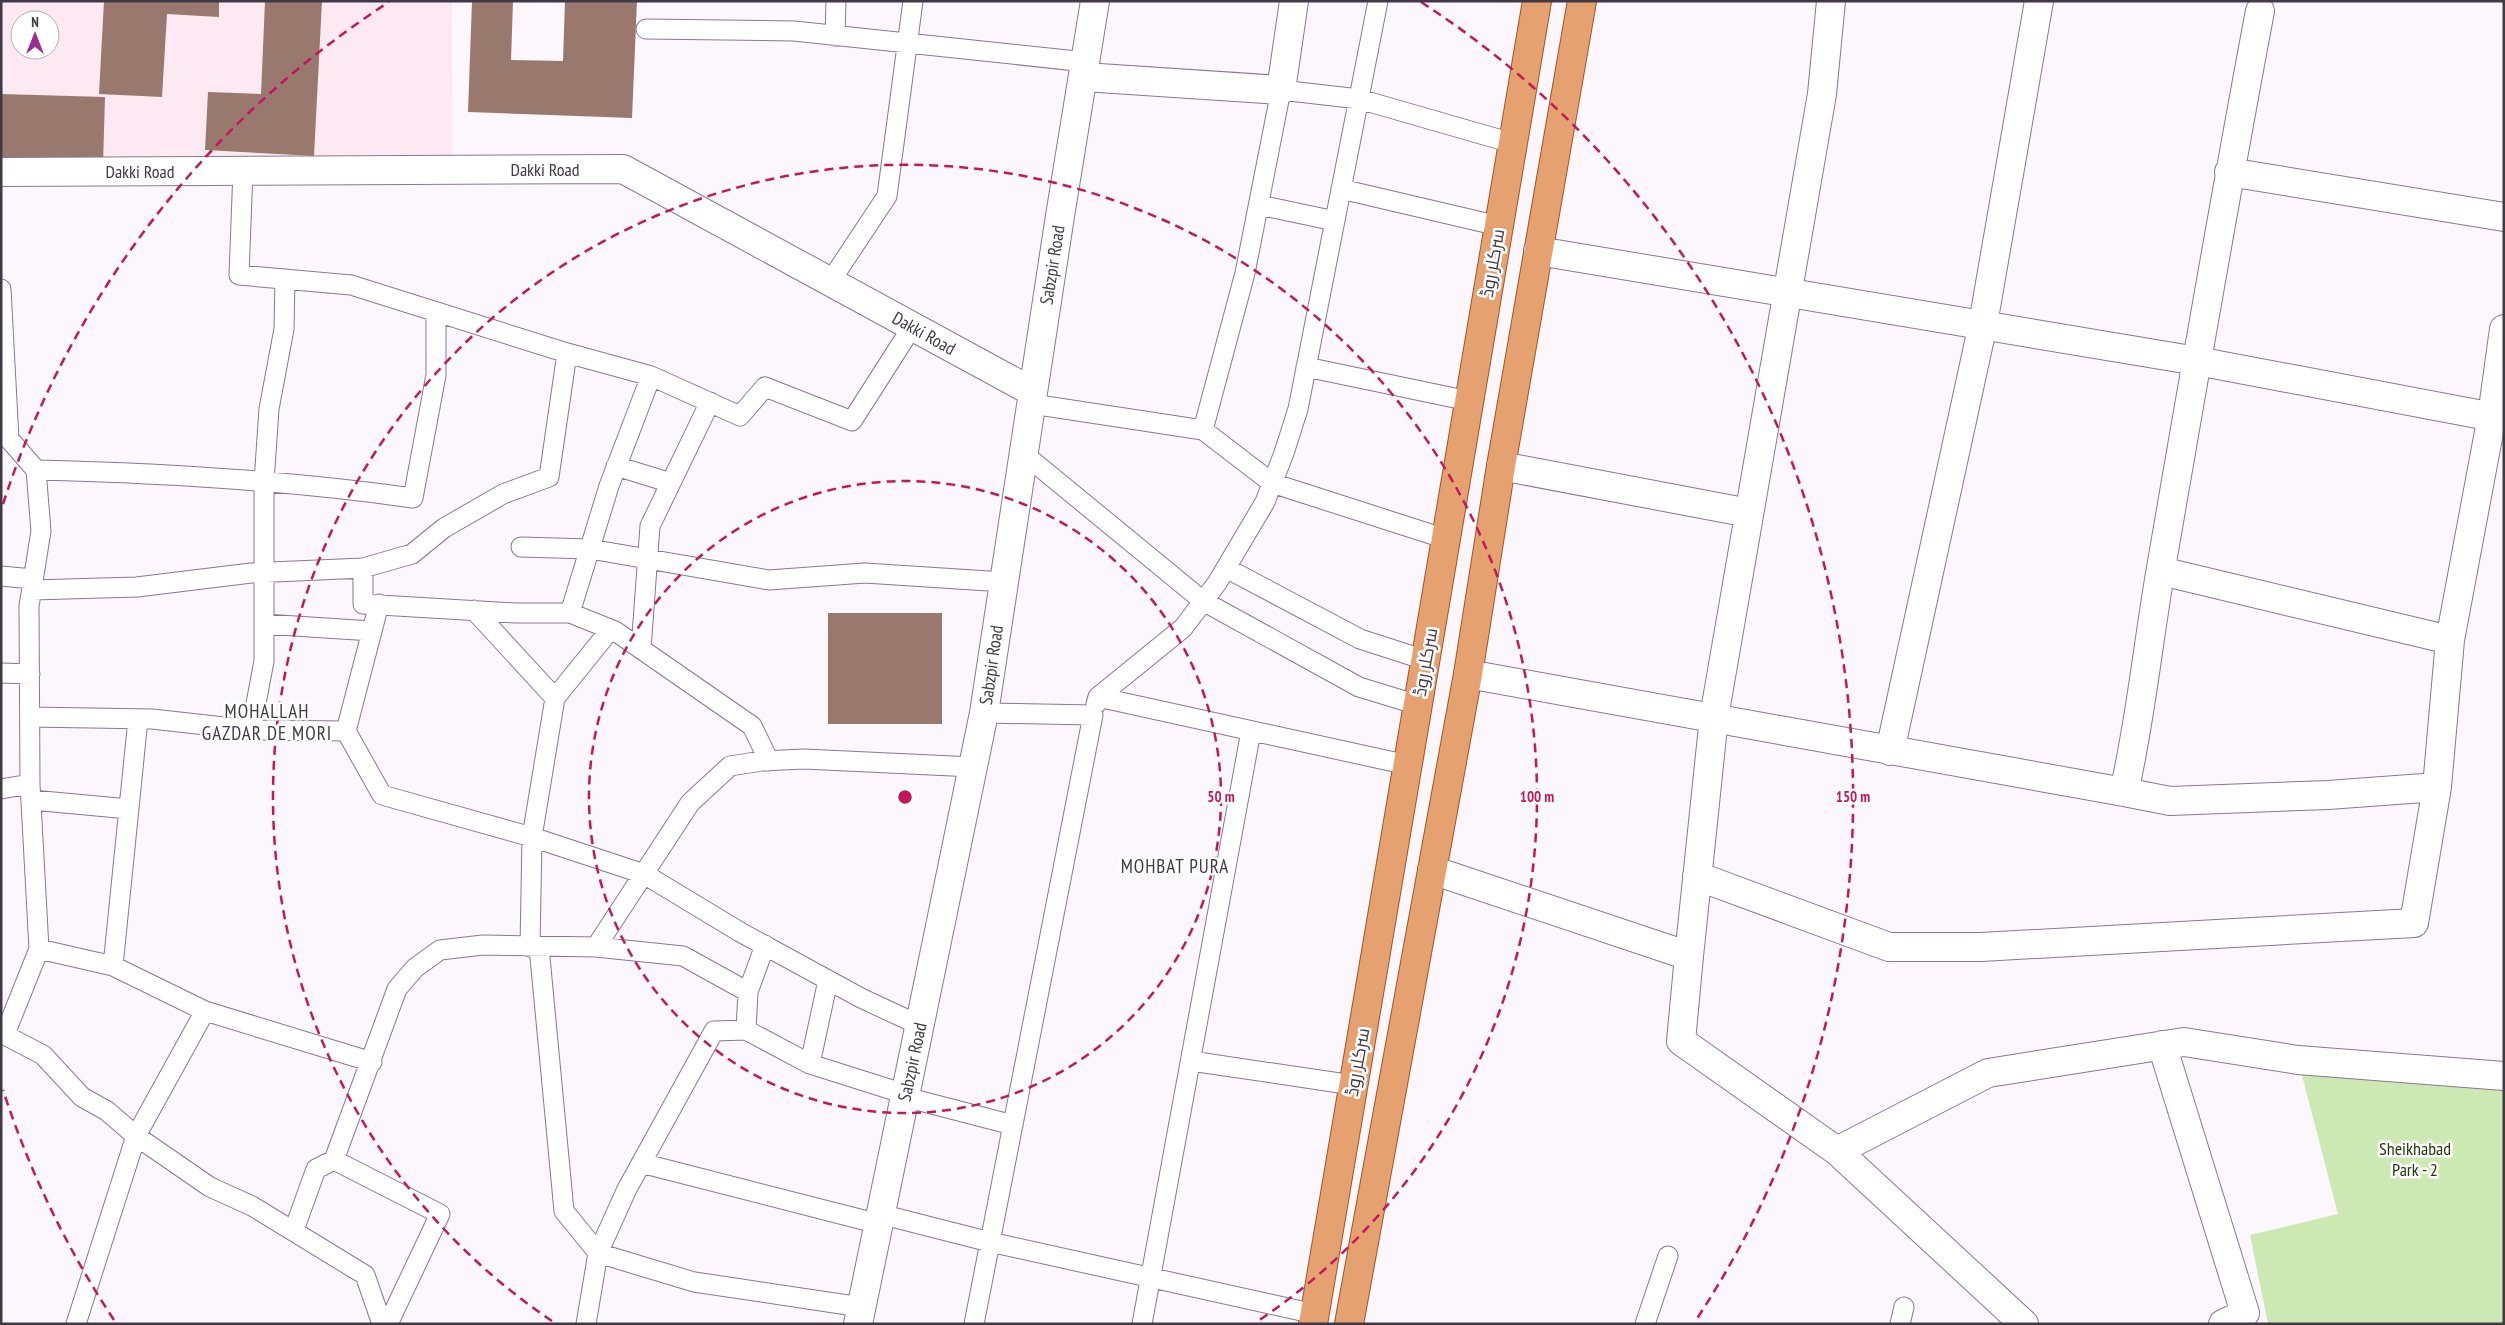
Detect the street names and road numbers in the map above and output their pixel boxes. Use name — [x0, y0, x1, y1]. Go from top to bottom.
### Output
street label: Dakki Road — [510, 158, 580, 181]
street label: Dakki Road — [105, 160, 175, 183]
street label: Sabzpir Road — [1034, 224, 1070, 306]
street label: سرکلر روڈ — [1475, 227, 1509, 299]
street label: Dakki Road — [888, 306, 960, 360]
street label: Sabzpir Road — [974, 624, 1008, 706]
street label: سرکلر روڈ — [1408, 626, 1442, 698]
street label: Sabzpir Road — [892, 1020, 932, 1104]
street label: سرکلر روڈ — [1340, 1026, 1374, 1098]

